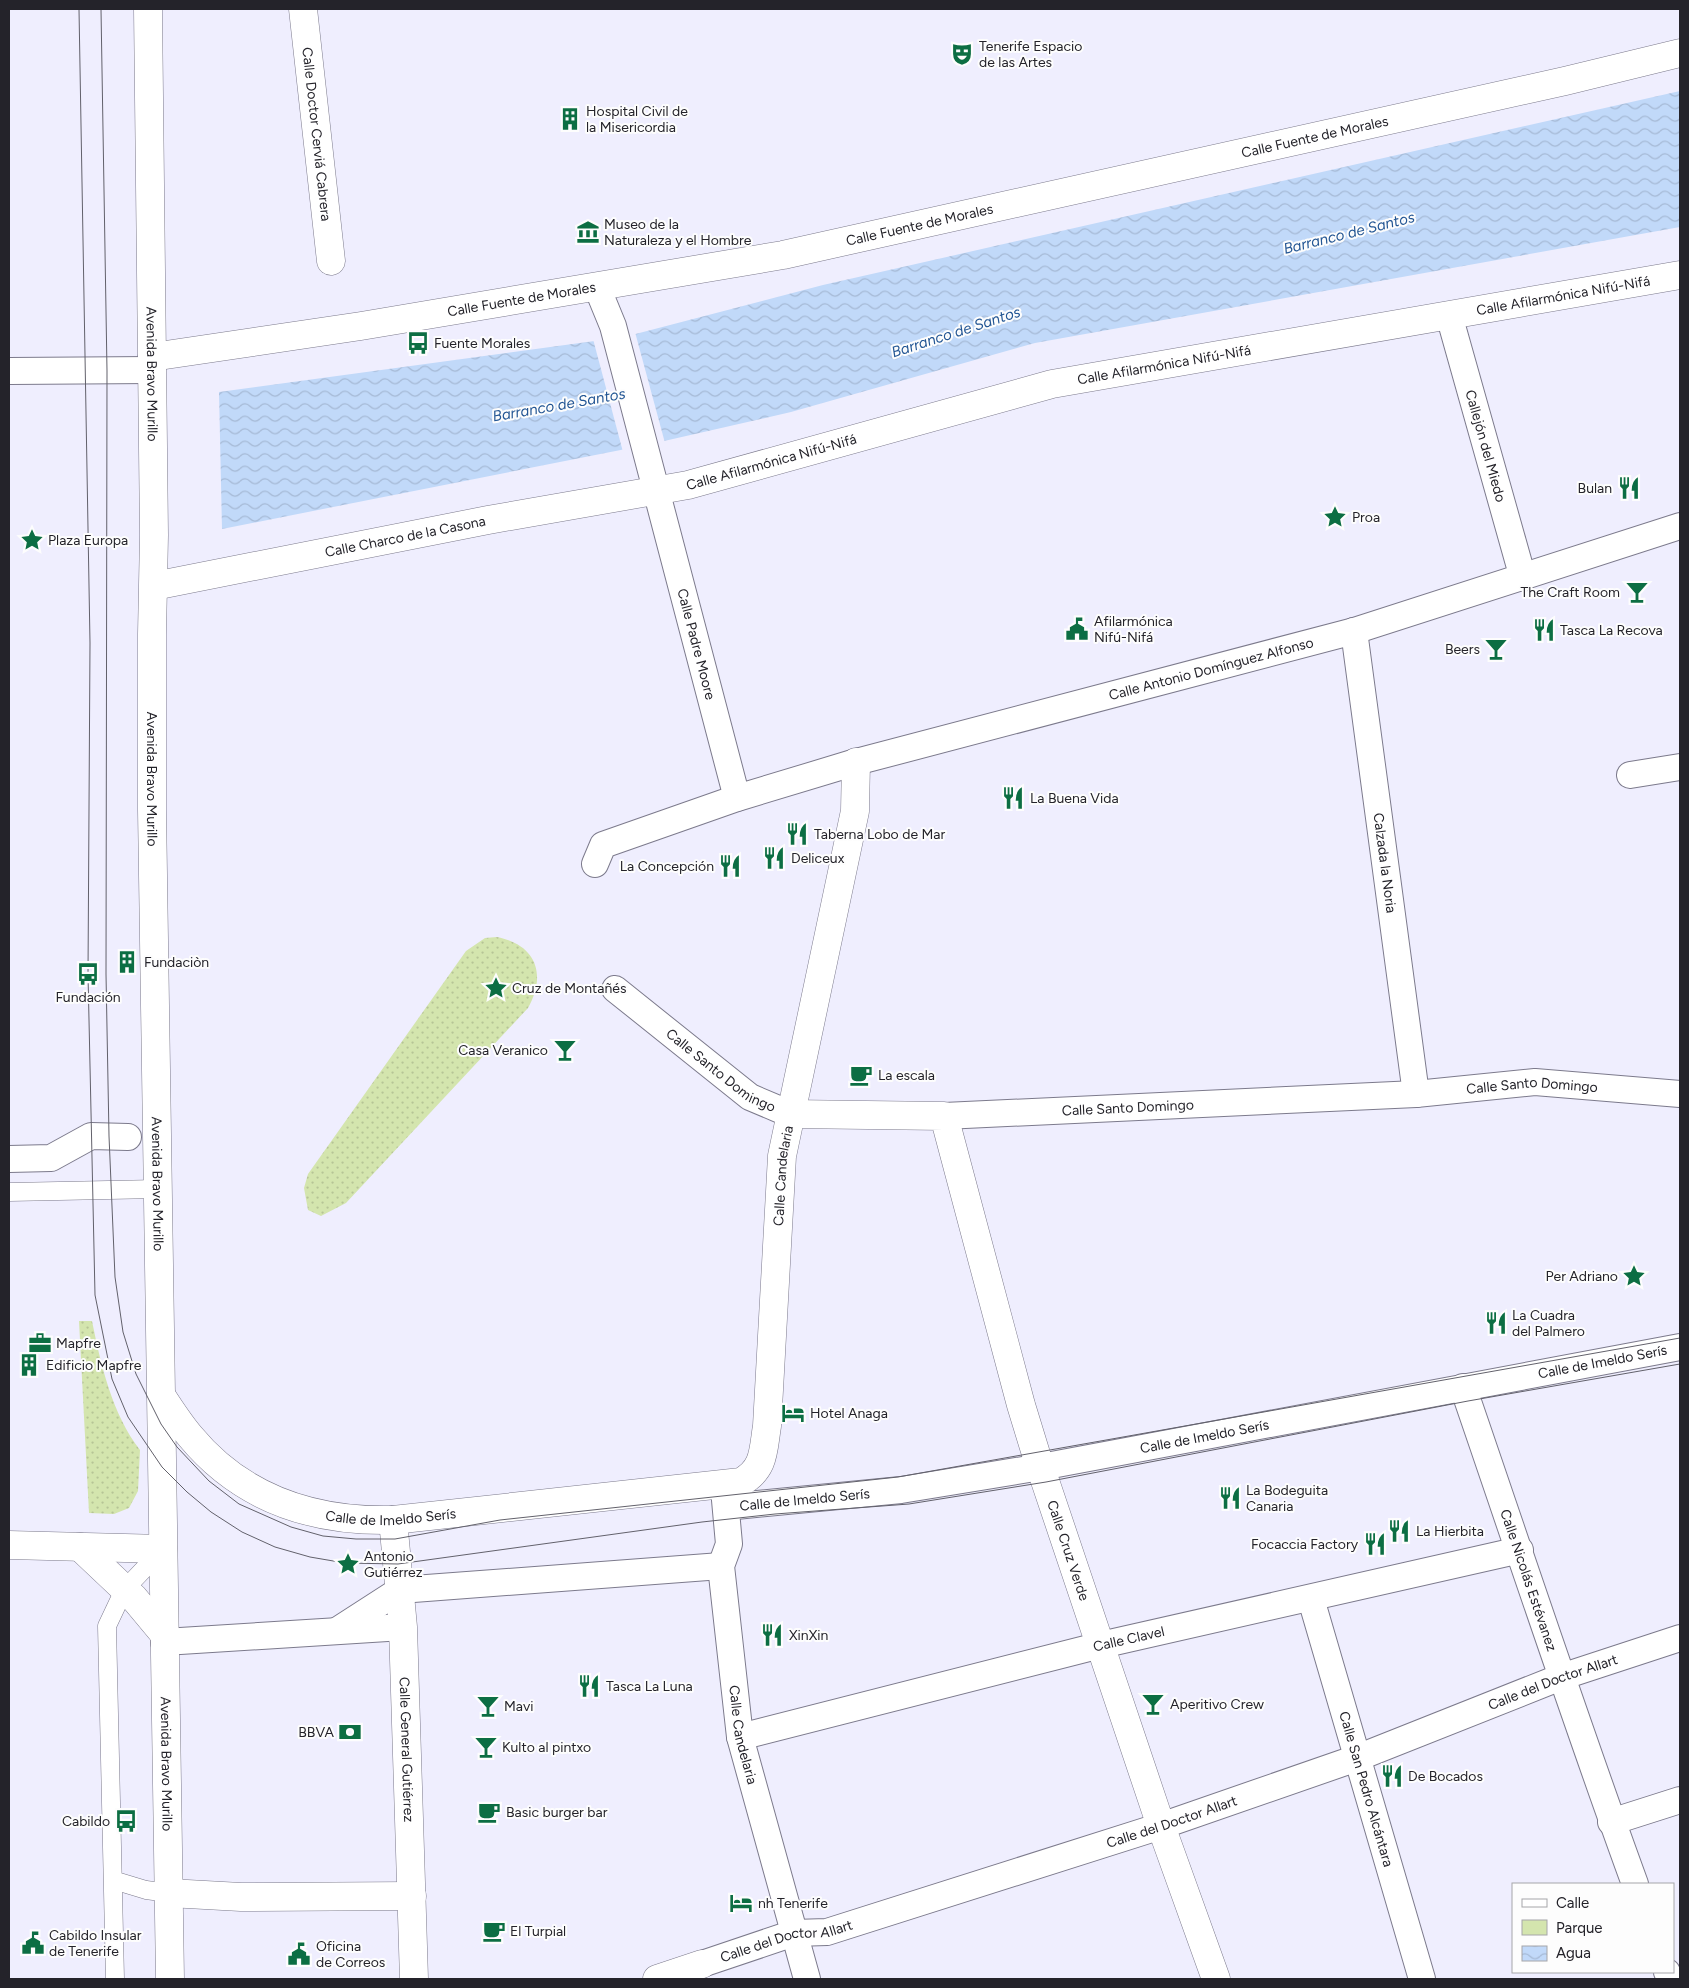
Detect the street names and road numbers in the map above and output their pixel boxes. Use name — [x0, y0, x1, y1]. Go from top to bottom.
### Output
street label: Calle Doctor Cerviá Cabrera — [299, 46, 335, 222]
street label: Calle Fuente de Morales — [1240, 112, 1390, 161]
street label: Calle Fuente de Morales — [844, 200, 995, 249]
street label: Calle Afilarmónica Nifú-Nifá — [1475, 272, 1651, 319]
street label: Calle Fuente de Morales — [446, 278, 597, 320]
street label: Avenida Bravo Murillo — [143, 306, 161, 442]
street label: Calle Afilarmónica Nifú-Nifá — [1076, 341, 1252, 388]
street label: Callejón del Miedo — [1462, 388, 1510, 504]
street label: Calle Afilarmónica Nifú-Nifá — [684, 430, 858, 494]
street label: Calle Charco de la Casona — [323, 512, 487, 561]
street label: Calle Padre Moore — [674, 587, 719, 702]
street label: Calle Antonio Domínguez Alfonso — [1107, 634, 1315, 704]
street label: Avenida Bravo Murillo — [143, 711, 161, 847]
street label: Calzada la Noria — [1370, 812, 1400, 914]
street label: Calle Santo Domingo — [663, 1025, 778, 1115]
street label: Calle Santo Domingo — [1465, 1073, 1598, 1097]
street label: Calle Santo Domingo — [1061, 1096, 1194, 1119]
street label: Avenida Bravo Murillo — [148, 1116, 167, 1252]
street label: Calle Candelaria — [770, 1124, 797, 1226]
street label: Calle de Imeldo Serís — [1537, 1341, 1668, 1382]
street label: Calle de Imeldo Serís — [1139, 1416, 1270, 1457]
street label: Calle de Imeldo Serís — [739, 1485, 871, 1514]
street label: Calle Cruz Verde — [1044, 1498, 1093, 1603]
street label: Calle de Imeldo Serís — [324, 1505, 457, 1529]
street label: Calle Nicolás Estévanez — [1497, 1507, 1561, 1653]
street label: Calle Clavel — [1091, 1622, 1166, 1655]
street label: Calle del Doctor Allart — [1486, 1651, 1620, 1714]
street label: Calle General Gutiérrez — [396, 1677, 418, 1823]
street label: Calle Candelaria — [726, 1684, 761, 1786]
street label: Avenida Bravo Murillo — [157, 1696, 176, 1831]
street label: Calle San Pedro Alcántara — [1336, 1709, 1397, 1869]
street label: Calle del Doctor Allart — [1104, 1792, 1239, 1851]
street label: Calle del Doctor Allart — [718, 1916, 855, 1966]

